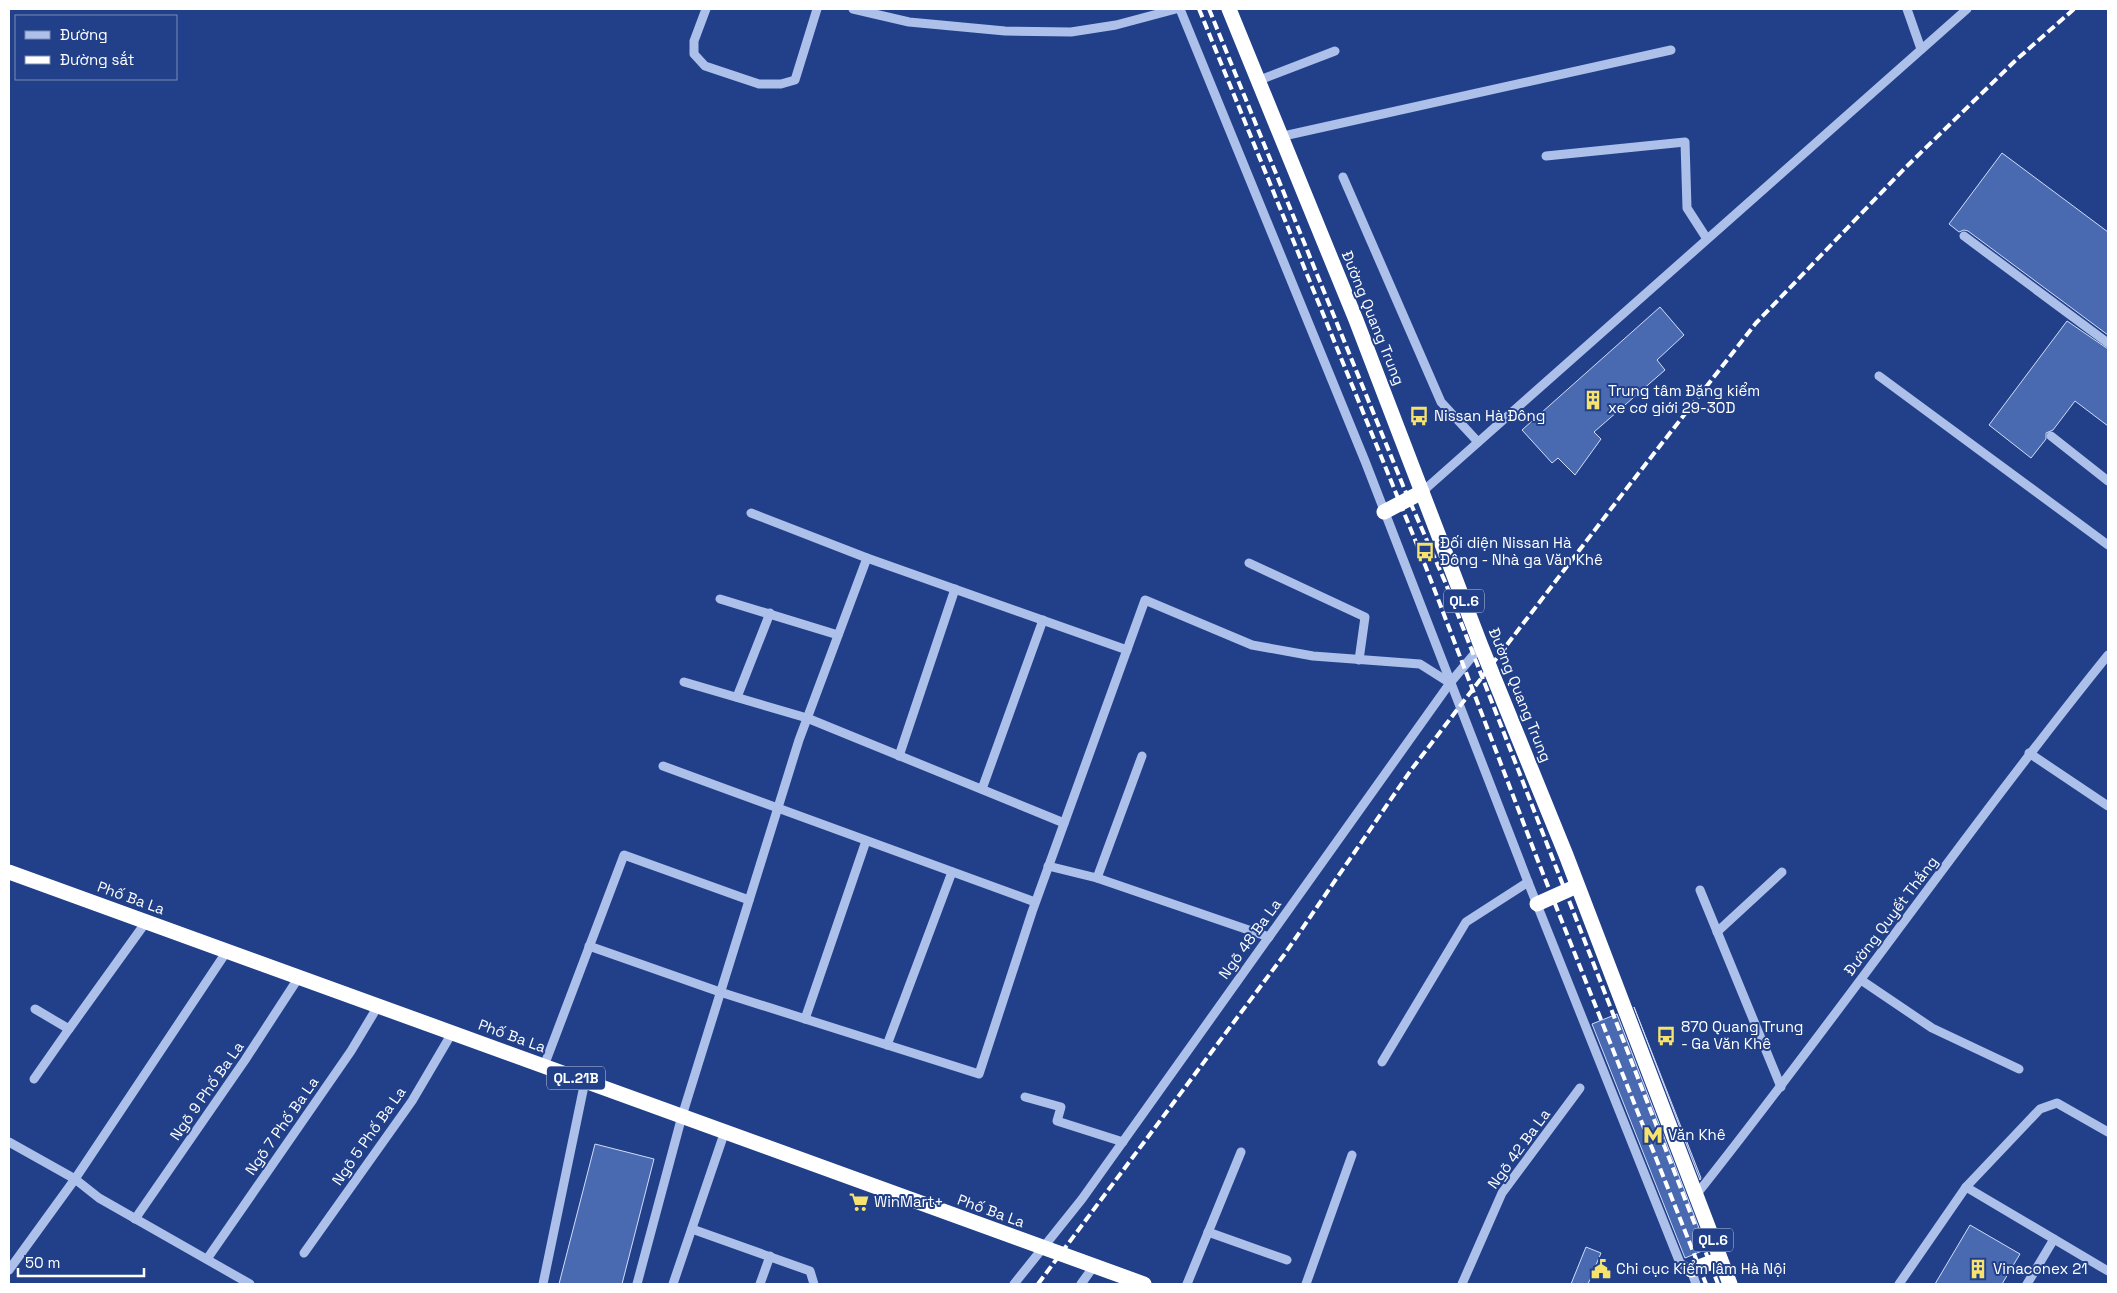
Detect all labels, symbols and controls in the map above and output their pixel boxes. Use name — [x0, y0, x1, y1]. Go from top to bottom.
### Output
legend — [15, 15, 178, 80]
text: Đường — [60, 25, 108, 44]
text: Đường sắt — [60, 50, 135, 69]
street label: Đường Quang Trung — [1338, 248, 1409, 388]
place label: Trung tâm Đăng kiểm xe cơ giới 29-30D — [1608, 381, 1760, 417]
building icon: Trung tâm Đăng kiểm xe cơ giới 29-30D — [1582, 389, 1604, 411]
bus stop icon: Nissan Hà Đông — [1408, 405, 1430, 427]
place label: Nissan Hà Đông — [1434, 406, 1545, 425]
place label: Đối diện Nissan Hà Đông - Nhà ga Văn Khê — [1440, 533, 1603, 569]
bus stop icon: Đối diện Nissan Hà Đông - Nhà ga Văn Khê — [1414, 541, 1436, 563]
road number: QL.6 — [1444, 590, 1484, 612]
street label: Đường Quang Trung — [1485, 625, 1556, 765]
street label: Đường Quyết Thắng — [1840, 852, 1942, 979]
street label: Phố Ba La — [95, 877, 168, 919]
street label: Ngõ 48 Ba La — [1214, 895, 1285, 983]
street label: Phố Ba La — [476, 1015, 549, 1057]
place label: 870 Quang Trung - Ga Văn Khê — [1681, 1017, 1803, 1053]
bus stop icon: 870 Quang Trung - Ga Văn Khê — [1655, 1025, 1677, 1047]
street label: Ngõ 9 Phố Ba La — [165, 1037, 248, 1144]
road number: QL.21B — [547, 1066, 605, 1090]
street label: Ngõ 7 Phố Ba La — [241, 1073, 323, 1179]
street label: Ngõ 5 Phố Ba La — [328, 1082, 410, 1189]
street label: Ngõ 42 Ba La — [1483, 1105, 1554, 1192]
metro station icon: Văn Khê — [1642, 1124, 1664, 1146]
place label: Văn Khê — [1668, 1125, 1726, 1144]
street label: Phố Ba La — [955, 1190, 1028, 1232]
supermarket icon: WinMart+ — [848, 1191, 870, 1213]
place label: WinMart+ — [874, 1192, 943, 1211]
road number: QL.6 — [1693, 1228, 1733, 1252]
scale bar — [18, 1246, 144, 1278]
text: 50 m — [25, 1253, 60, 1272]
public building icon: Chi cục Kiểm lâm Hà Nội — [1590, 1258, 1612, 1280]
building icon: Vinaconex 21 — [1967, 1258, 1989, 1280]
place label: Chi cục Kiểm lâm Hà Nội — [1616, 1259, 1786, 1278]
place label: Vinaconex 21 — [1993, 1259, 2087, 1278]

